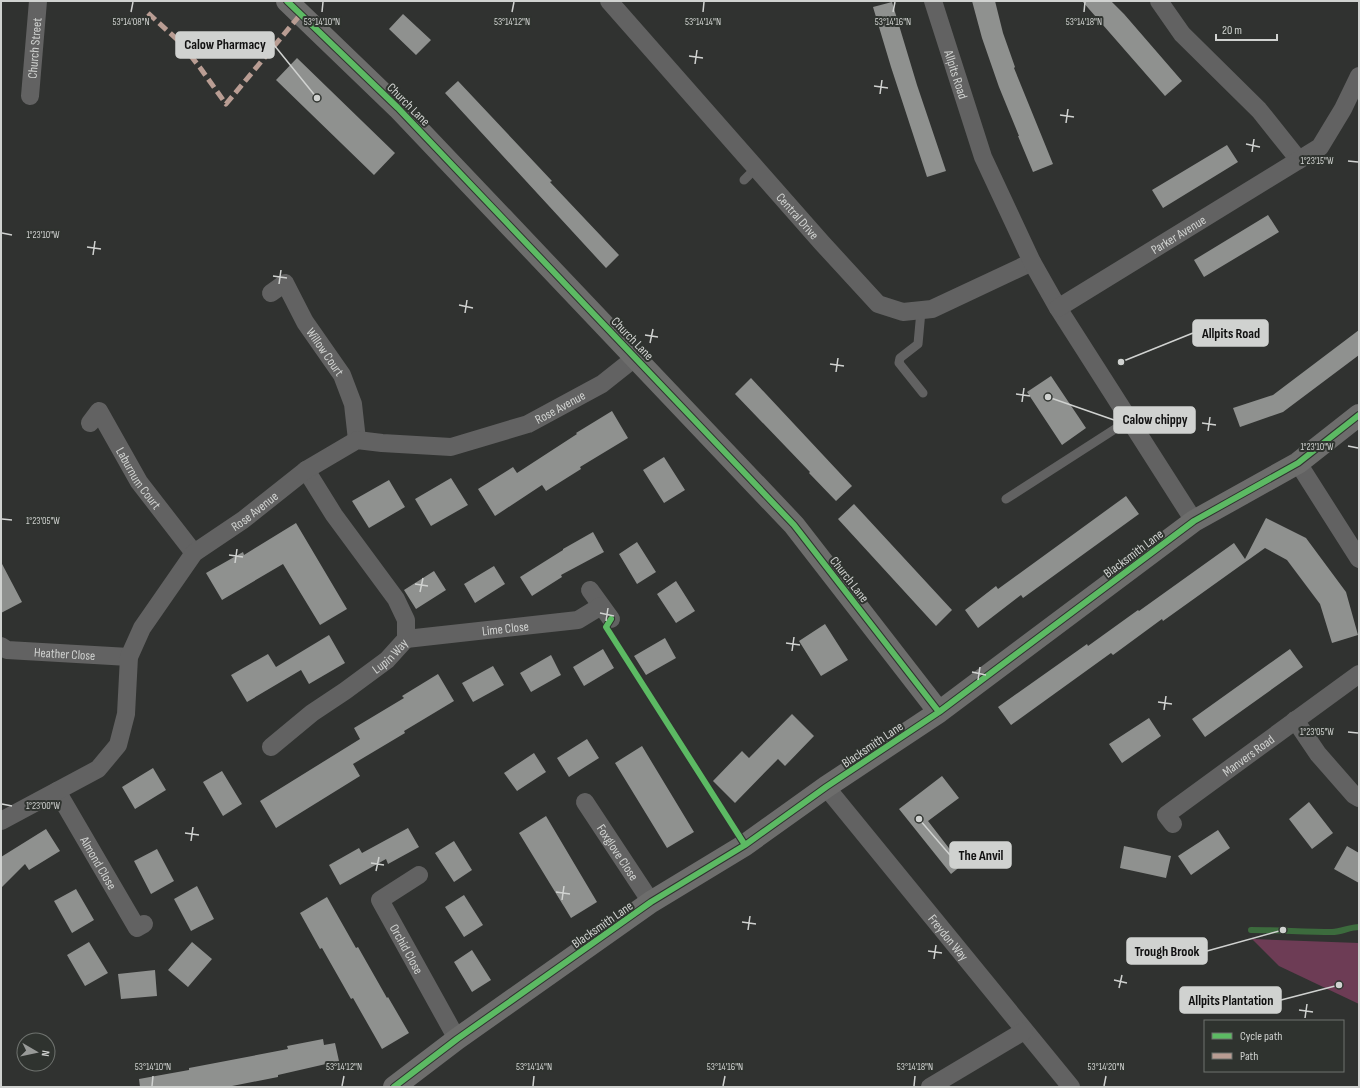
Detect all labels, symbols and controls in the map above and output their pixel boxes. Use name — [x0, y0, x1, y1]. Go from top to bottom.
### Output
text: 53°14'08"N — [112, 16, 150, 28]
text: 53°14'10"N — [304, 16, 340, 28]
text: 53°14'12"N — [494, 16, 530, 28]
text: 53°14'14"N — [685, 16, 721, 28]
text: 53°14'16"N — [875, 16, 911, 28]
text: 53°14'18"N — [1066, 16, 1102, 28]
scale bar — [1216, 16, 1277, 42]
street label: Church Street — [24, 17, 46, 79]
text: 20 m — [1222, 23, 1242, 38]
callout: Calow Pharmacy — [176, 32, 274, 58]
text: Calow Pharmacy — [184, 36, 266, 53]
street label: Allpits Road — [940, 47, 971, 101]
street label: Church Lane — [383, 80, 433, 130]
text: 1°23'15"W — [1301, 155, 1334, 167]
street label: Central Drive — [772, 190, 822, 243]
street label: Parker Avenue — [1148, 212, 1209, 258]
text: 1°23'10"W — [26, 229, 60, 241]
street label: Church Lane — [608, 314, 657, 364]
callout: Allpits Road — [1193, 320, 1268, 346]
street label: Willow Court — [302, 325, 347, 379]
text: Allpits Road — [1201, 325, 1260, 342]
street label: Rose Avenue — [532, 388, 588, 428]
callout: Calow chippy — [1114, 407, 1195, 433]
text: Calow chippy — [1122, 411, 1188, 428]
text: 1°23'10"W — [1300, 441, 1334, 453]
street label: Laburnum Court — [112, 445, 164, 513]
street label: Rose Avenue — [228, 488, 282, 535]
text: 1°23'05"W — [26, 515, 60, 527]
street label: Blacksmith Lane — [1101, 526, 1167, 582]
street label: Church Lane — [826, 553, 872, 606]
street label: Lime Close — [481, 618, 530, 640]
street label: Lupin Way — [369, 635, 412, 677]
street label: Heather Close — [33, 645, 96, 664]
street label: Blacksmith Lane — [839, 718, 906, 771]
text: 1°23'05"W — [1300, 726, 1334, 738]
street label: Manvers Road — [1220, 732, 1278, 780]
text: 1°23'00"W — [26, 800, 61, 812]
street label: Foxglove Close — [593, 821, 642, 884]
street label: Almond Close — [76, 833, 120, 893]
callout: The Anvil — [950, 842, 1011, 868]
text: The Anvil — [959, 847, 1004, 864]
street label: Blacksmith Lane — [569, 898, 636, 952]
street label: Freydon Way — [924, 912, 972, 964]
street label: Orchid Close — [386, 921, 426, 977]
callout: Trough Brook — [1127, 938, 1207, 964]
text: Trough Brook — [1135, 943, 1200, 960]
callout: Allpits Plantation — [1180, 987, 1281, 1013]
text: Allpits Plantation — [1188, 992, 1273, 1009]
legend — [1204, 1020, 1344, 1072]
text: Cycle path — [1240, 1029, 1282, 1044]
north arrow — [16, 1032, 56, 1072]
text: Path — [1240, 1049, 1258, 1064]
text: N — [38, 1050, 52, 1058]
text: 53°14'10"N — [135, 1061, 171, 1073]
text: 53°14'12"N — [326, 1061, 362, 1073]
text: 53°14'14"N — [516, 1061, 552, 1073]
text: 53°14'16"N — [707, 1061, 743, 1073]
text: 53°14'18"N — [897, 1061, 933, 1073]
text: 53°14'20"N — [1087, 1061, 1125, 1073]

